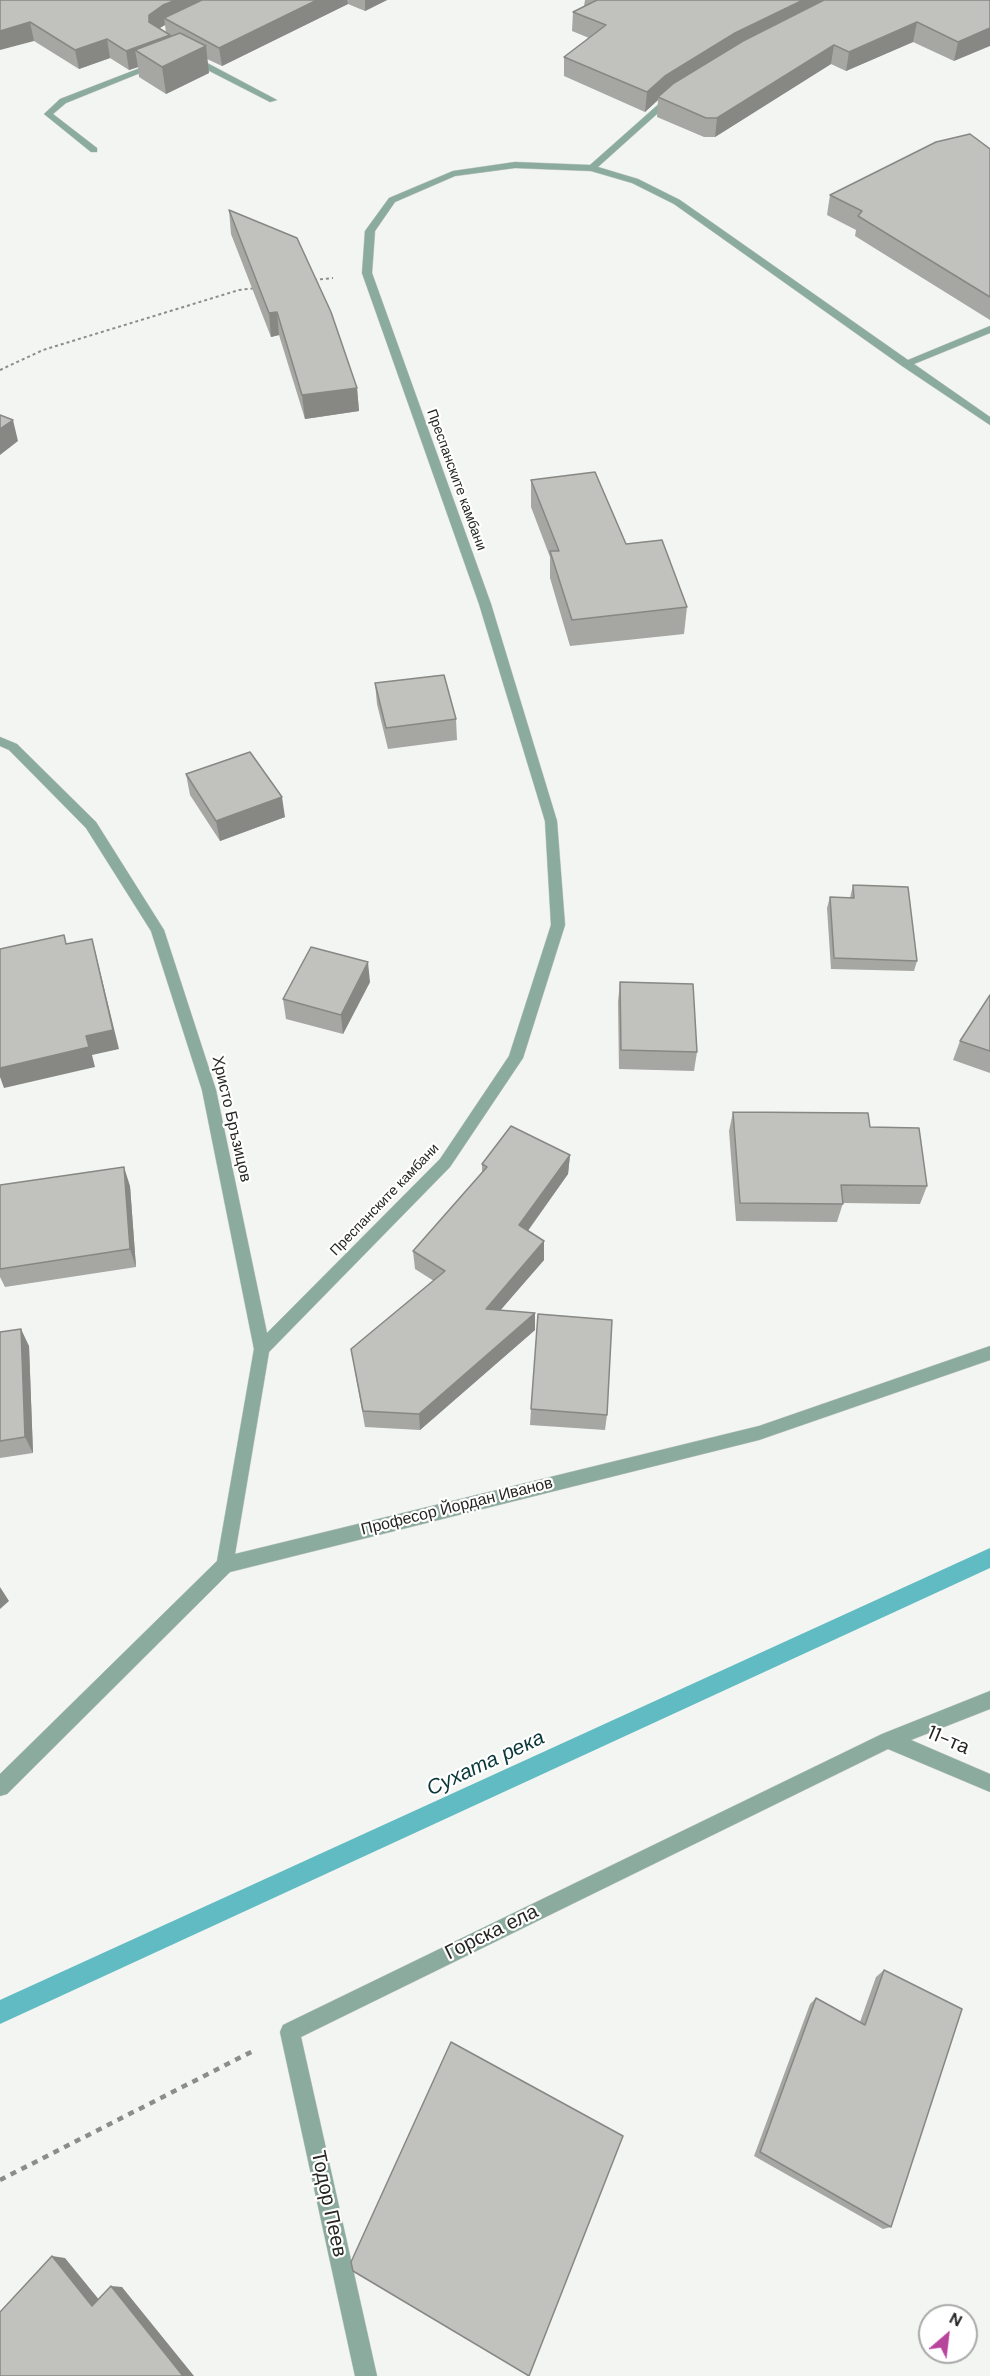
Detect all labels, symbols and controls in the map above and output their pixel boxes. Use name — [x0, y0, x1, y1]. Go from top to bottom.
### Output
street label: Преспанските камбани — [423, 407, 489, 553]
street label: Христо Бръзицов — [207, 1054, 255, 1184]
street label: Преспанските камбани — [327, 1141, 443, 1259]
street label: Професор Йордан Иванов — [359, 1474, 555, 1540]
street label: 11-та — [923, 1721, 973, 1761]
water label: Сухата река — [423, 1726, 549, 1802]
street label: Горска ела — [442, 1900, 542, 1966]
street label: Тодор Пеев — [305, 2149, 351, 2259]
north arrow — [918, 2304, 978, 2364]
text: N — [946, 2307, 966, 2331]

